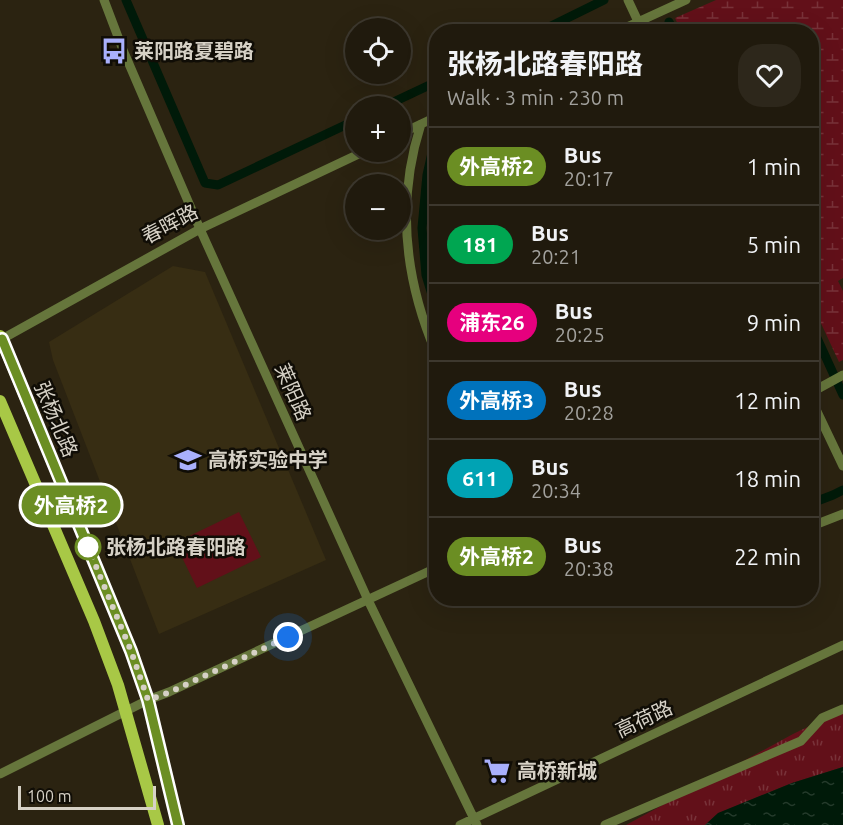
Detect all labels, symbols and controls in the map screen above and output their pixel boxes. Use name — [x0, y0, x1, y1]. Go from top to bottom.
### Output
map controls — [345, 18, 411, 240]
button: locate — [345, 18, 411, 84]
bus stop icon: 莱阳路夏碧路 — [99, 36, 129, 66]
place label: 莱阳路夏碧路 — [134, 39, 254, 62]
button: heart — [738, 44, 801, 107]
text: 张杨北路春阳路 — [447, 48, 643, 79]
text: Walk · 3 min · 230 m — [447, 86, 624, 109]
button: + — [345, 96, 411, 162]
text: Bus — [564, 142, 602, 167]
text: 外高桥2 — [459, 154, 534, 178]
text: 1 min — [747, 154, 801, 179]
text: 20:17 — [564, 167, 614, 190]
button: − — [345, 174, 411, 240]
street label: 春晖路 — [138, 199, 202, 248]
text: Bus — [531, 220, 569, 245]
text: 181 — [462, 232, 498, 256]
text: 5 min — [747, 232, 801, 257]
text: 20:21 — [531, 245, 581, 268]
text: Bus — [555, 298, 593, 323]
text: 浦东26 — [459, 310, 525, 334]
text: 9 min — [747, 310, 801, 335]
text: 20:25 — [555, 323, 605, 346]
street label: 莱阳路 — [271, 360, 316, 424]
text: Bus — [564, 376, 602, 401]
street label: 张杨北路 — [30, 377, 83, 460]
text: 外高桥3 — [459, 388, 534, 412]
text: 12 min — [734, 388, 801, 413]
text: 20:28 — [564, 401, 614, 424]
school or university icon: 高桥实验中学 — [173, 445, 203, 475]
place label: 高桥实验中学 — [208, 448, 328, 471]
text: Bus — [531, 454, 569, 479]
text: 611 — [462, 466, 498, 490]
text: 18 min — [734, 466, 801, 491]
text: 20:34 — [531, 479, 581, 502]
line badge: 外高桥2 — [29, 486, 113, 524]
text: 外高桥2 — [34, 493, 108, 517]
text: Bus — [564, 532, 602, 557]
marker: 张杨北路春阳路 — [75, 534, 101, 560]
place label: 张杨北路春阳路 — [106, 535, 246, 558]
text: 外高桥2 — [459, 544, 534, 568]
text: 22 min — [734, 544, 801, 569]
text: 20:38 — [564, 557, 614, 580]
your location — [273, 622, 303, 652]
street label: 高荷路 — [612, 695, 676, 742]
supermarket icon: 高桥新城 — [482, 756, 512, 786]
place label: 高桥新城 — [517, 759, 597, 782]
scale bar — [18, 783, 156, 810]
text: 100 m — [27, 787, 72, 805]

